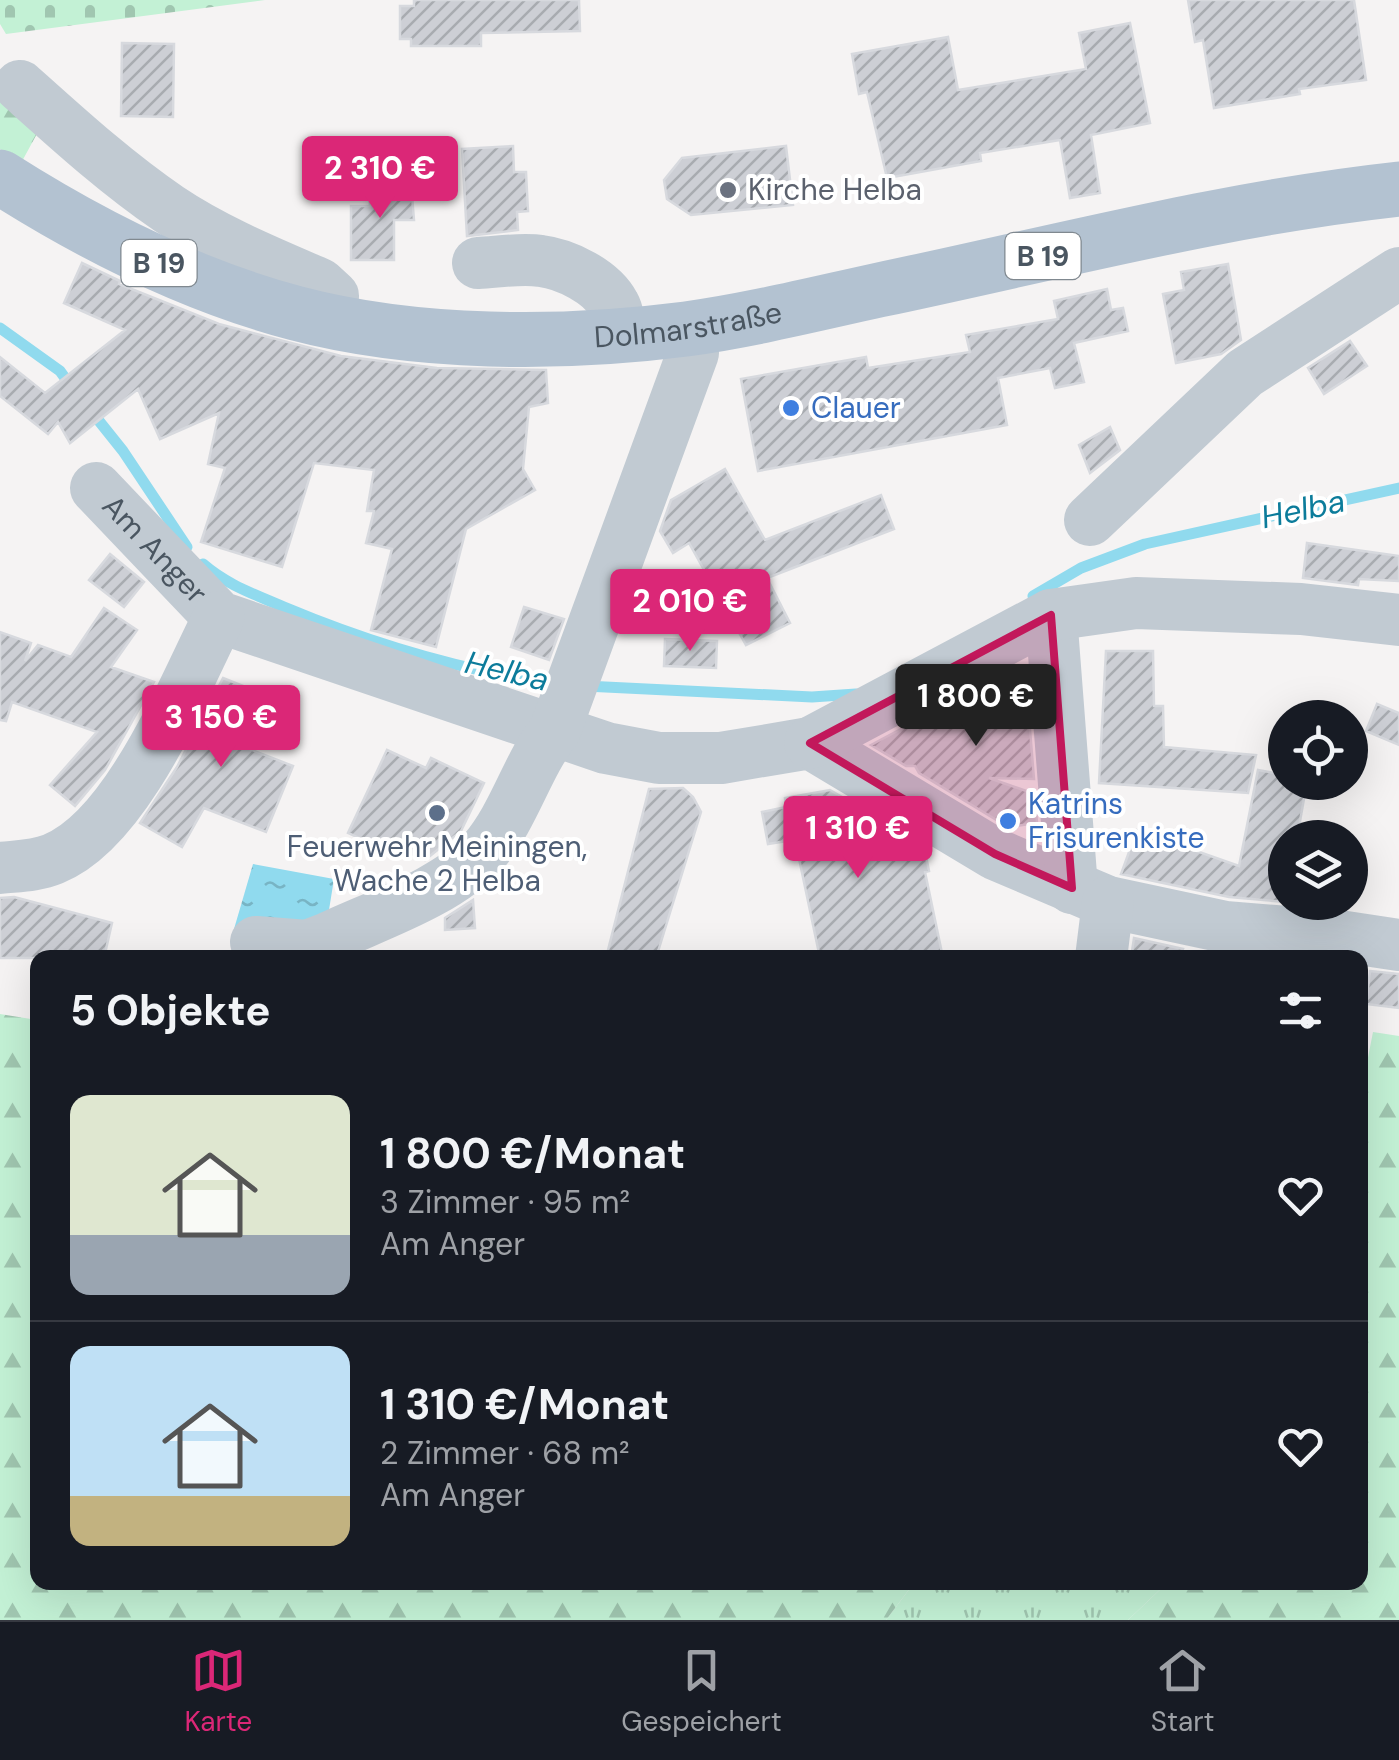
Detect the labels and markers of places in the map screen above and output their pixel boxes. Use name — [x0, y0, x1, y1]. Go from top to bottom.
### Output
pin: 2 310 € — [288, 136, 472, 221]
place label: Kirche Helba — [748, 170, 922, 209]
marker: Kirche Helba — [717, 179, 739, 201]
place label: Clauer — [811, 388, 901, 427]
marker: Clauer — [780, 397, 802, 419]
pin: 2 010 € — [598, 569, 782, 654]
pin: 1 800 € — [884, 664, 1068, 749]
pin: 3 150 € — [129, 685, 313, 770]
place label: Katrins Frisurenkiste — [1028, 784, 1205, 857]
pin: 1 310 € — [766, 796, 950, 881]
marker: Feuerwehr Meiningen, Wache 2 Helba — [426, 802, 448, 824]
marker: Katrins Frisurenkiste — [997, 810, 1019, 832]
place label: Feuerwehr Meiningen, Wache 2 Helba — [287, 827, 587, 900]

